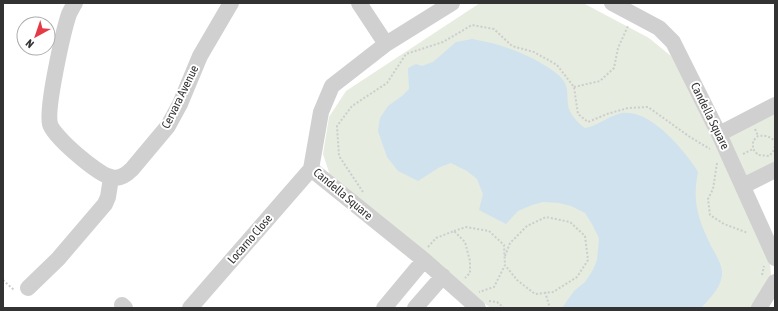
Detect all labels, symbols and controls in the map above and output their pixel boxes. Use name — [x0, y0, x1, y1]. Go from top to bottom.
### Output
north arrow — [16, 16, 56, 56]
text: N — [23, 37, 36, 50]
street label: Cervara Avenue — [159, 63, 201, 131]
street label: Candella Square — [688, 80, 732, 152]
street label: Candella Square — [311, 165, 375, 223]
street label: Locarno Close — [225, 211, 275, 267]

